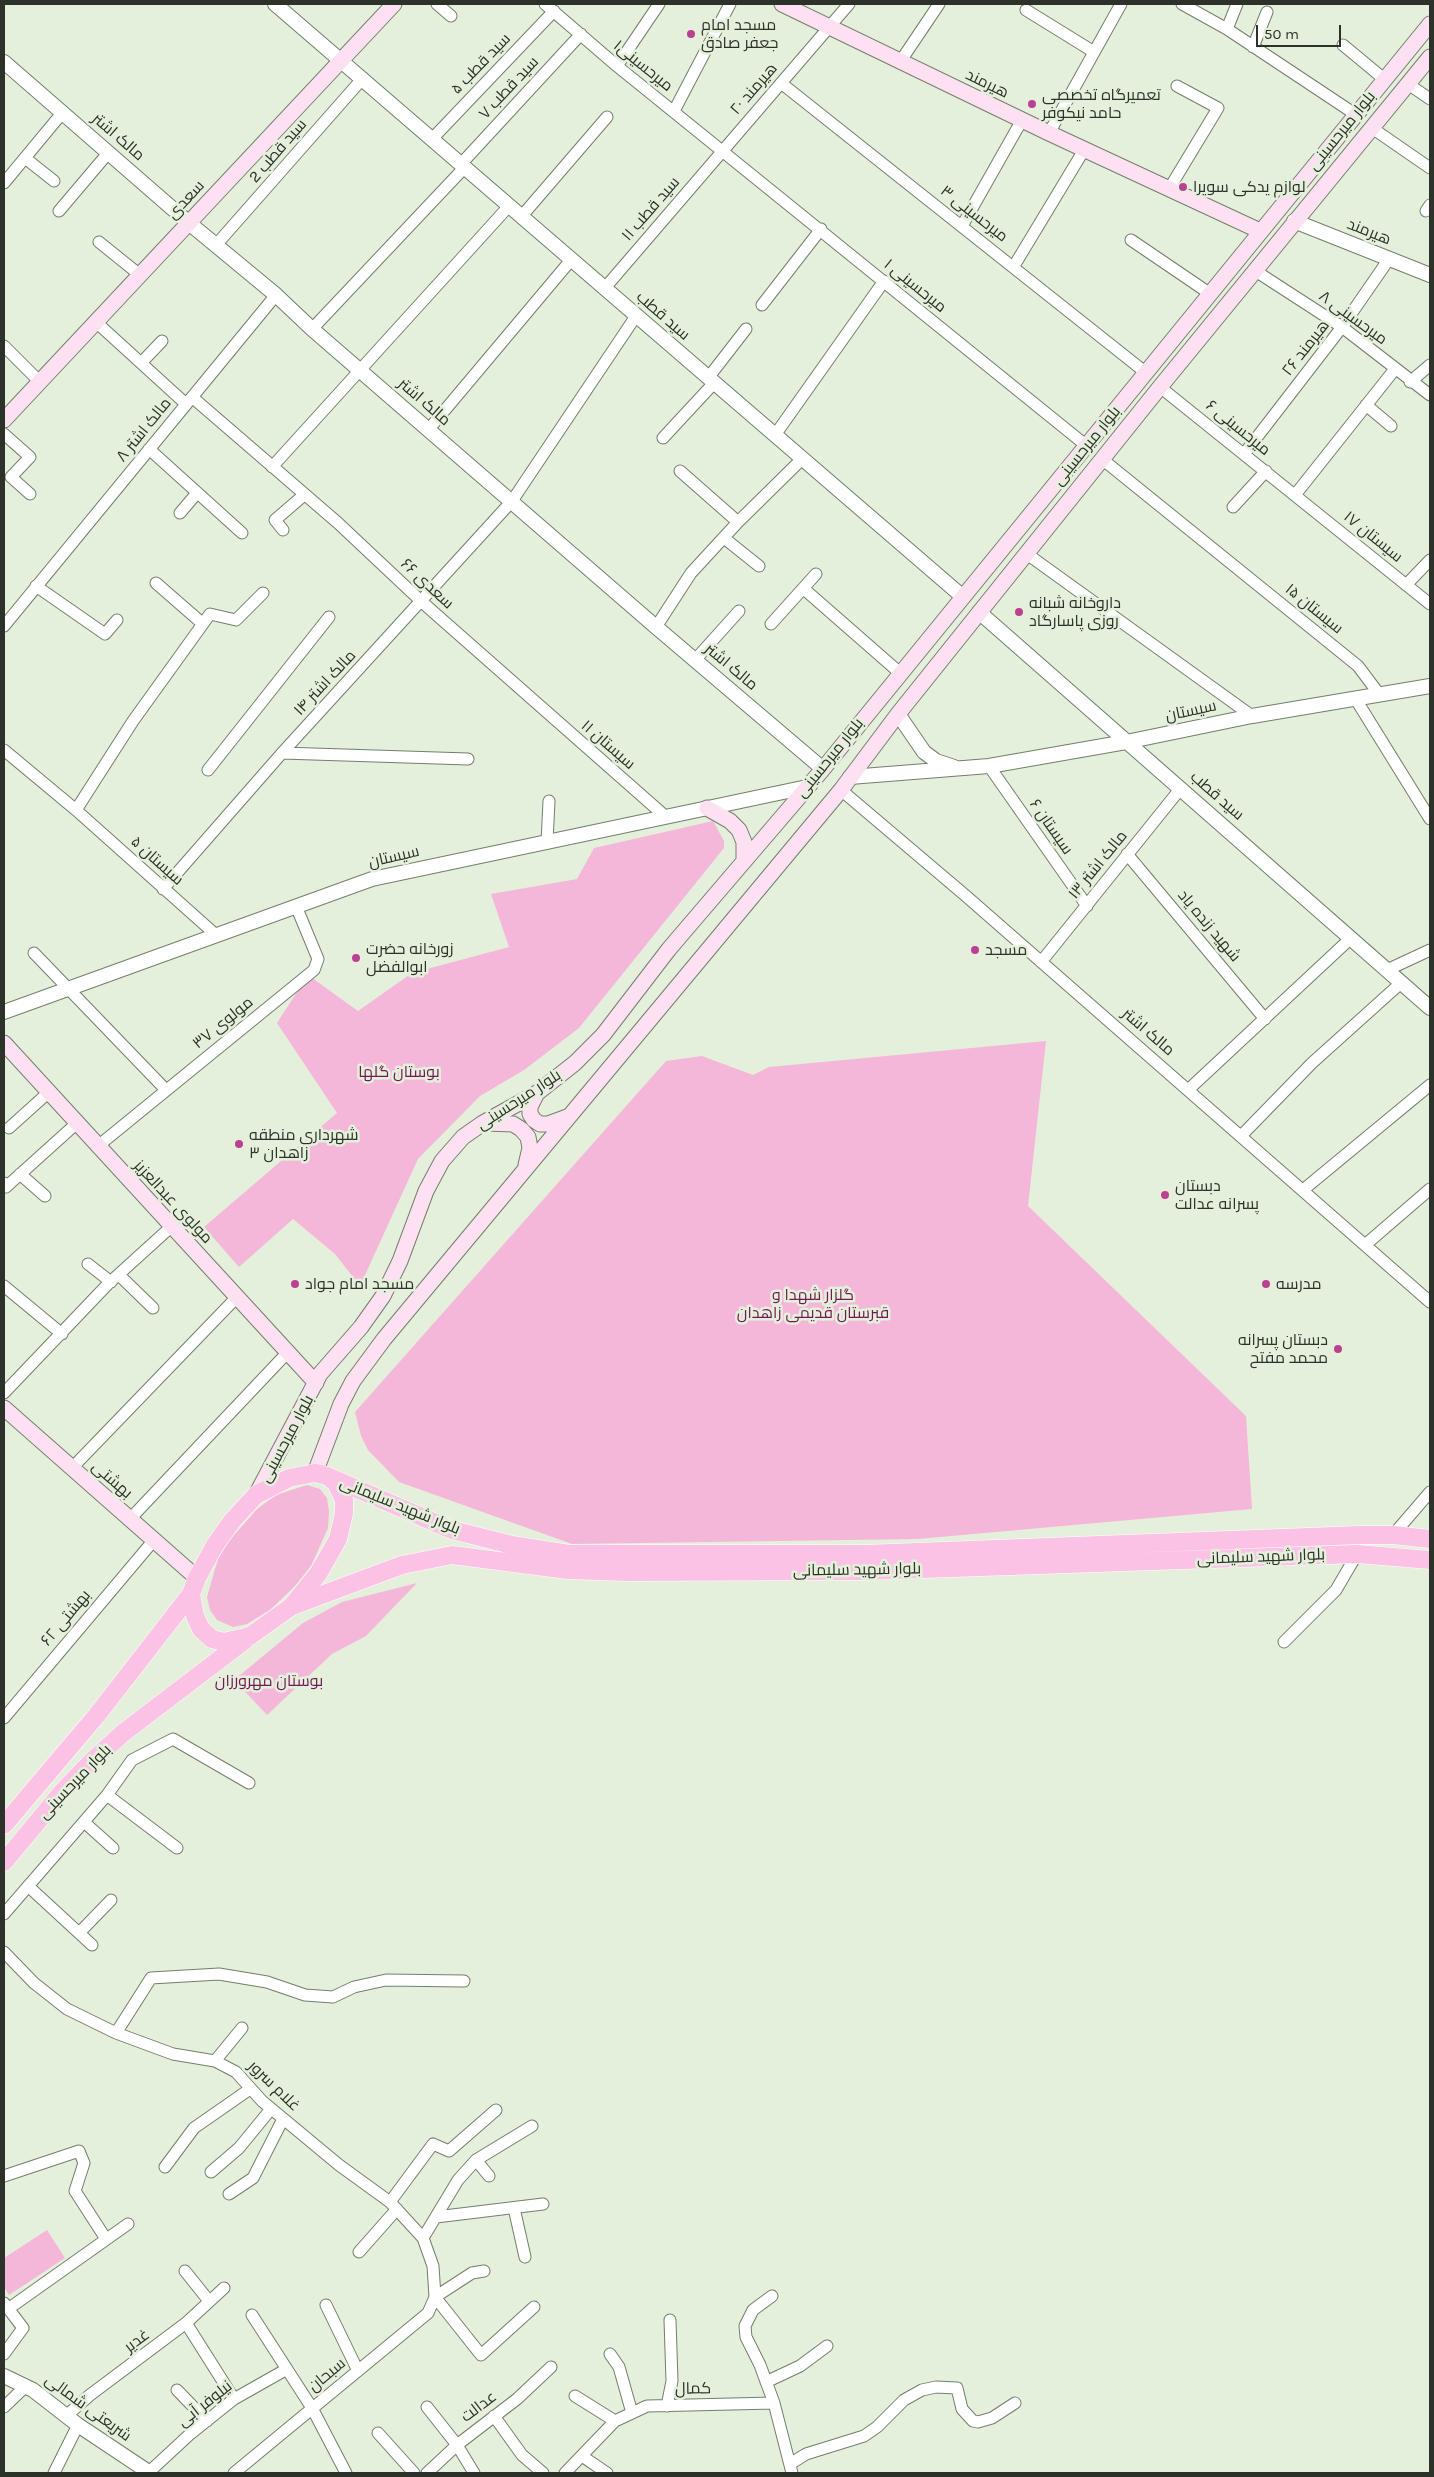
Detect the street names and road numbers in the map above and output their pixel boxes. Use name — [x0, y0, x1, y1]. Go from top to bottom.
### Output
street label: سید قطب ۵ — [447, 29, 515, 99]
street label: میرحسینی۱ — [609, 36, 677, 96]
street label: سید قطب ۷ — [475, 53, 543, 123]
street label: هیرمند ۲۰ — [726, 59, 782, 119]
street label: هیرمند — [962, 65, 1012, 103]
street label: بلوار میرحسینی — [1304, 87, 1380, 175]
street label: مالک اشتر — [88, 109, 148, 165]
street label: سید قطب 2 — [245, 115, 311, 187]
street label: سید قطب ۱۱ — [618, 173, 684, 245]
street label: سعدی — [163, 177, 209, 223]
street label: میرحسینی ۳ — [936, 182, 1012, 246]
street label: هیرمند — [1344, 215, 1394, 249]
street label: میرحسینی ۱ — [880, 255, 950, 317]
street label: سید قطب — [632, 287, 694, 345]
street label: میرحسینی ۸ — [1315, 287, 1391, 349]
street label: هیرمند ۲۶ — [1278, 316, 1334, 380]
street label: مالک اشتر — [394, 374, 454, 430]
street label: مالک اشتر ۸ — [112, 394, 176, 466]
street label: میرحسینی ۶ — [1202, 396, 1274, 460]
street label: بلوار میرحسینی — [1049, 402, 1125, 490]
street label: سیستان ۱۷ — [1340, 507, 1406, 567]
street label: سعدی ۶۶ — [397, 555, 457, 613]
street label: سیستان ۱۵ — [1281, 580, 1347, 638]
street label: مالک اشتر — [701, 639, 761, 695]
street label: مالک اشتر ۱۴ — [290, 646, 360, 720]
street label: سیستان — [1164, 696, 1218, 726]
street label: بلوار میرحسینی — [792, 714, 868, 802]
street label: سیستان ۱۱ — [577, 716, 639, 774]
street label: سید قطب — [1186, 767, 1248, 825]
street label: سیستان ۶ — [1025, 796, 1077, 858]
street label: مالک اشتر ۱۳ — [1064, 827, 1132, 903]
street label: سیستان ۵ — [127, 832, 187, 890]
street label: سیستان — [367, 842, 421, 872]
street label: شهید زنده یاد — [1173, 886, 1245, 966]
street label: مولوی ۳۷ — [189, 993, 257, 1053]
street label: مالک اشتر — [1118, 1004, 1178, 1060]
street label: بلوار میرحسینی — [473, 1066, 565, 1134]
street label: مولوی عبدالعزیز — [130, 1156, 216, 1248]
street label: بلوار میرحسینی — [256, 1392, 318, 1486]
street label: بهشتی — [88, 1457, 136, 1503]
street label: بلوار شهید سلیمانی — [337, 1473, 463, 1539]
street label: بلوار شهید سلیمانی — [1197, 1545, 1325, 1569]
street label: بلوار شهید سلیمانی — [793, 1559, 921, 1581]
street label: بهشتی ۶۲ — [37, 1586, 95, 1650]
street label: بلوار میرحسینی — [35, 1741, 115, 1823]
street label: غلام سرور — [244, 2057, 304, 2115]
street label: غدیر — [120, 2325, 154, 2357]
street label: سبحان — [304, 2354, 350, 2396]
street label: شریعتی شمالی — [41, 2370, 135, 2446]
street label: نیلوفر آبی — [174, 2377, 236, 2431]
street label: کمال — [675, 2379, 711, 2399]
street label: عدالت — [457, 2387, 501, 2427]

